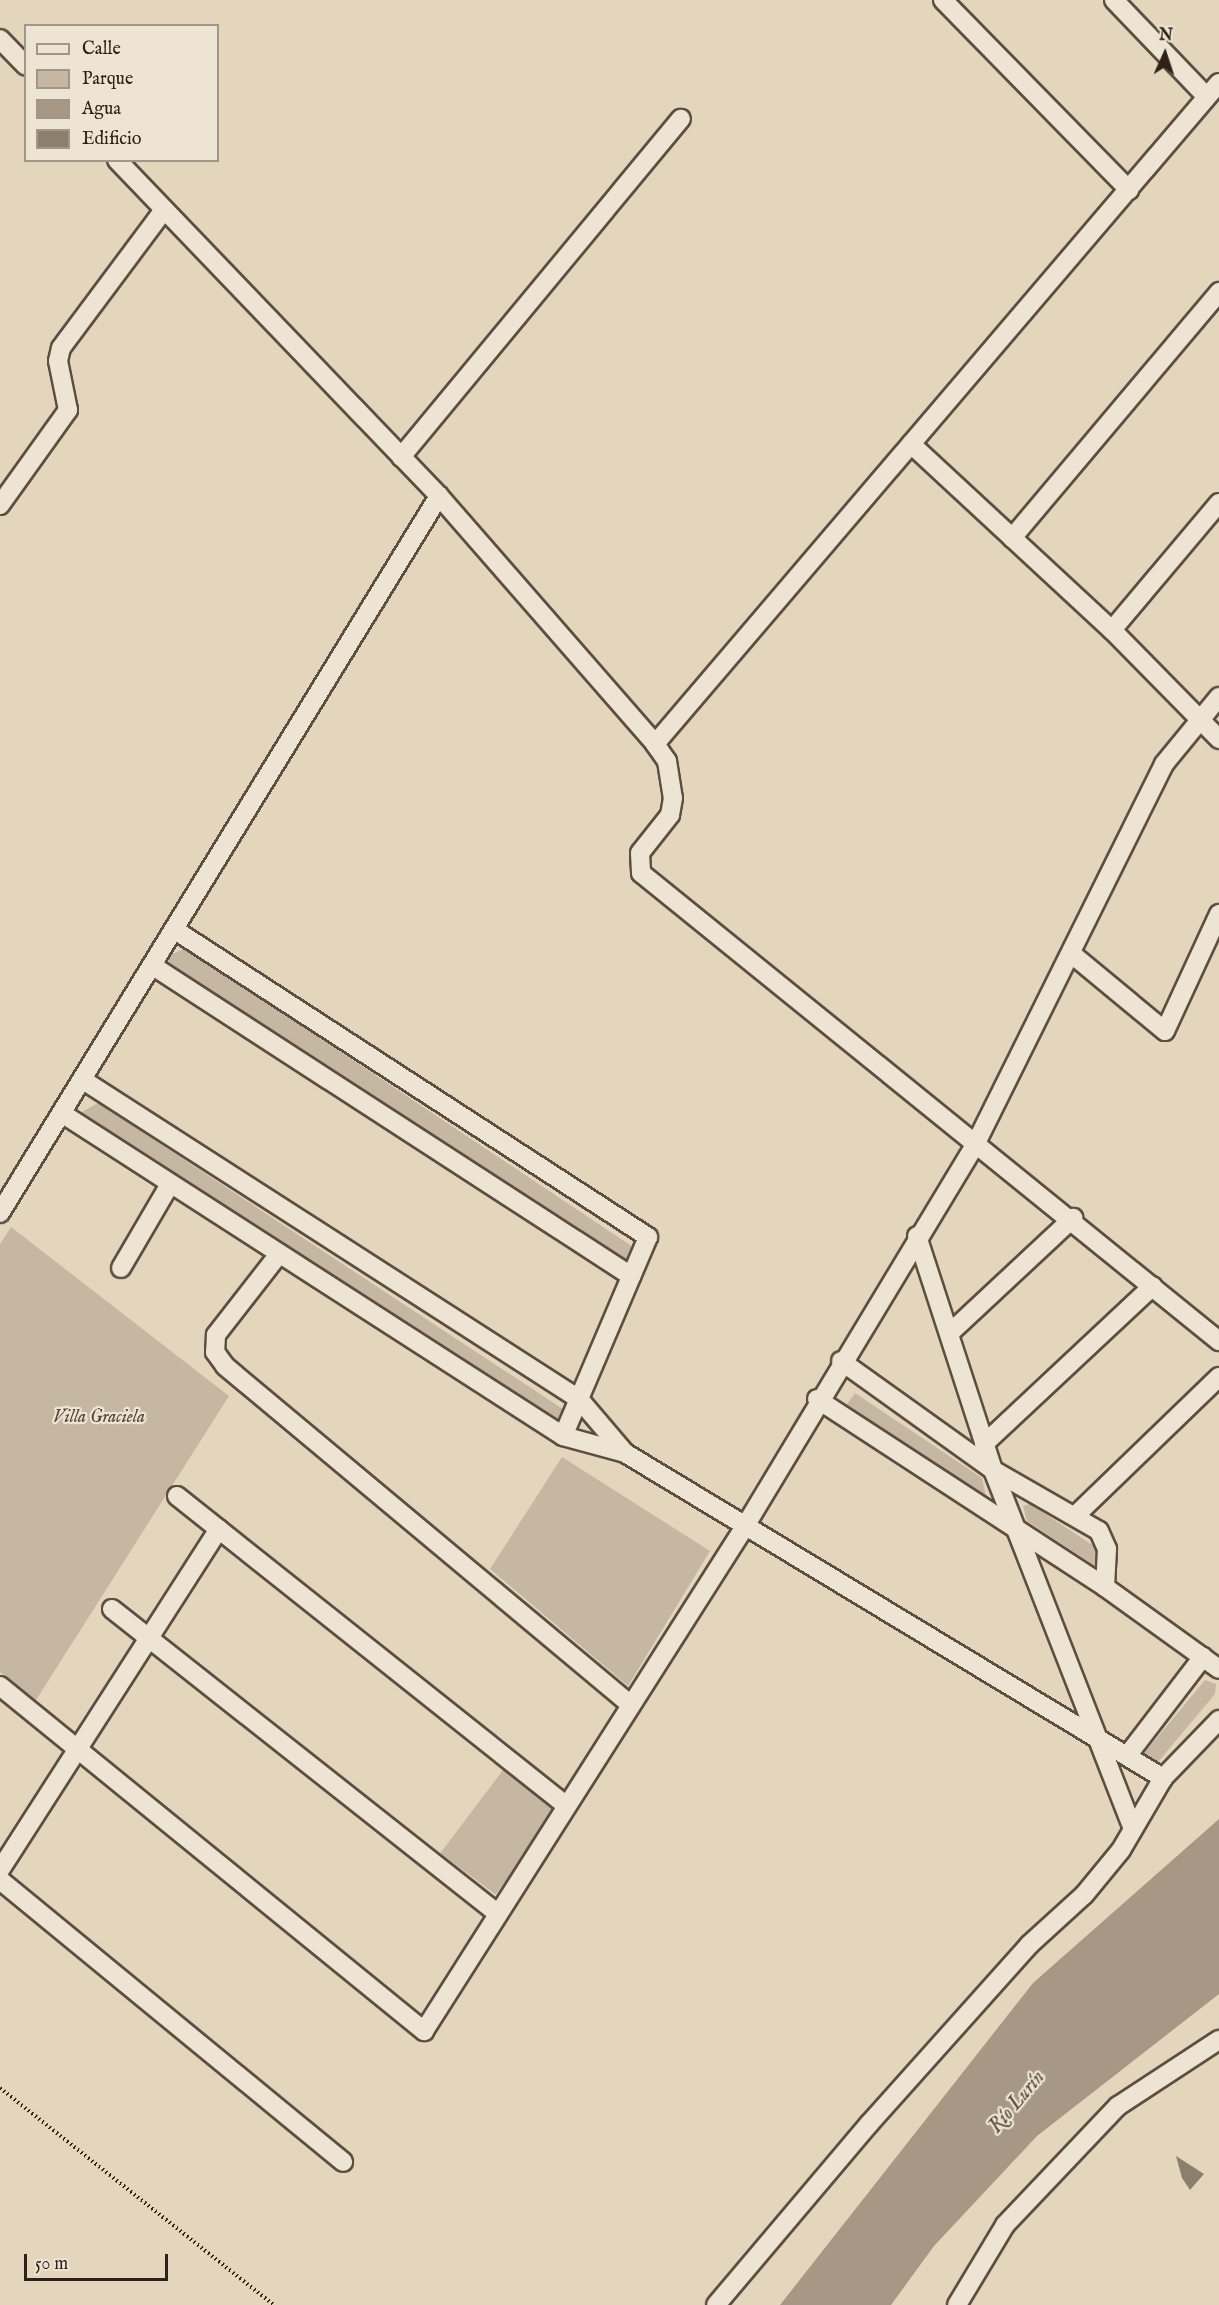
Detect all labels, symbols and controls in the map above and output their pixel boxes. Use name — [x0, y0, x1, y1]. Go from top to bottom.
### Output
legend — [24, 24, 219, 162]
north arrow — [1135, 24, 1195, 84]
text: N — [1159, 26, 1173, 46]
text: Calle — [82, 38, 121, 61]
text: Parque — [82, 68, 133, 91]
text: Agua — [82, 98, 121, 121]
text: Edificio — [82, 128, 142, 151]
park label: Villa Graciela — [53, 1407, 145, 1429]
water label: Río Lurín — [984, 2066, 1050, 2138]
scale bar — [27, 2242, 171, 2280]
text: 50 m — [35, 2253, 68, 2276]

